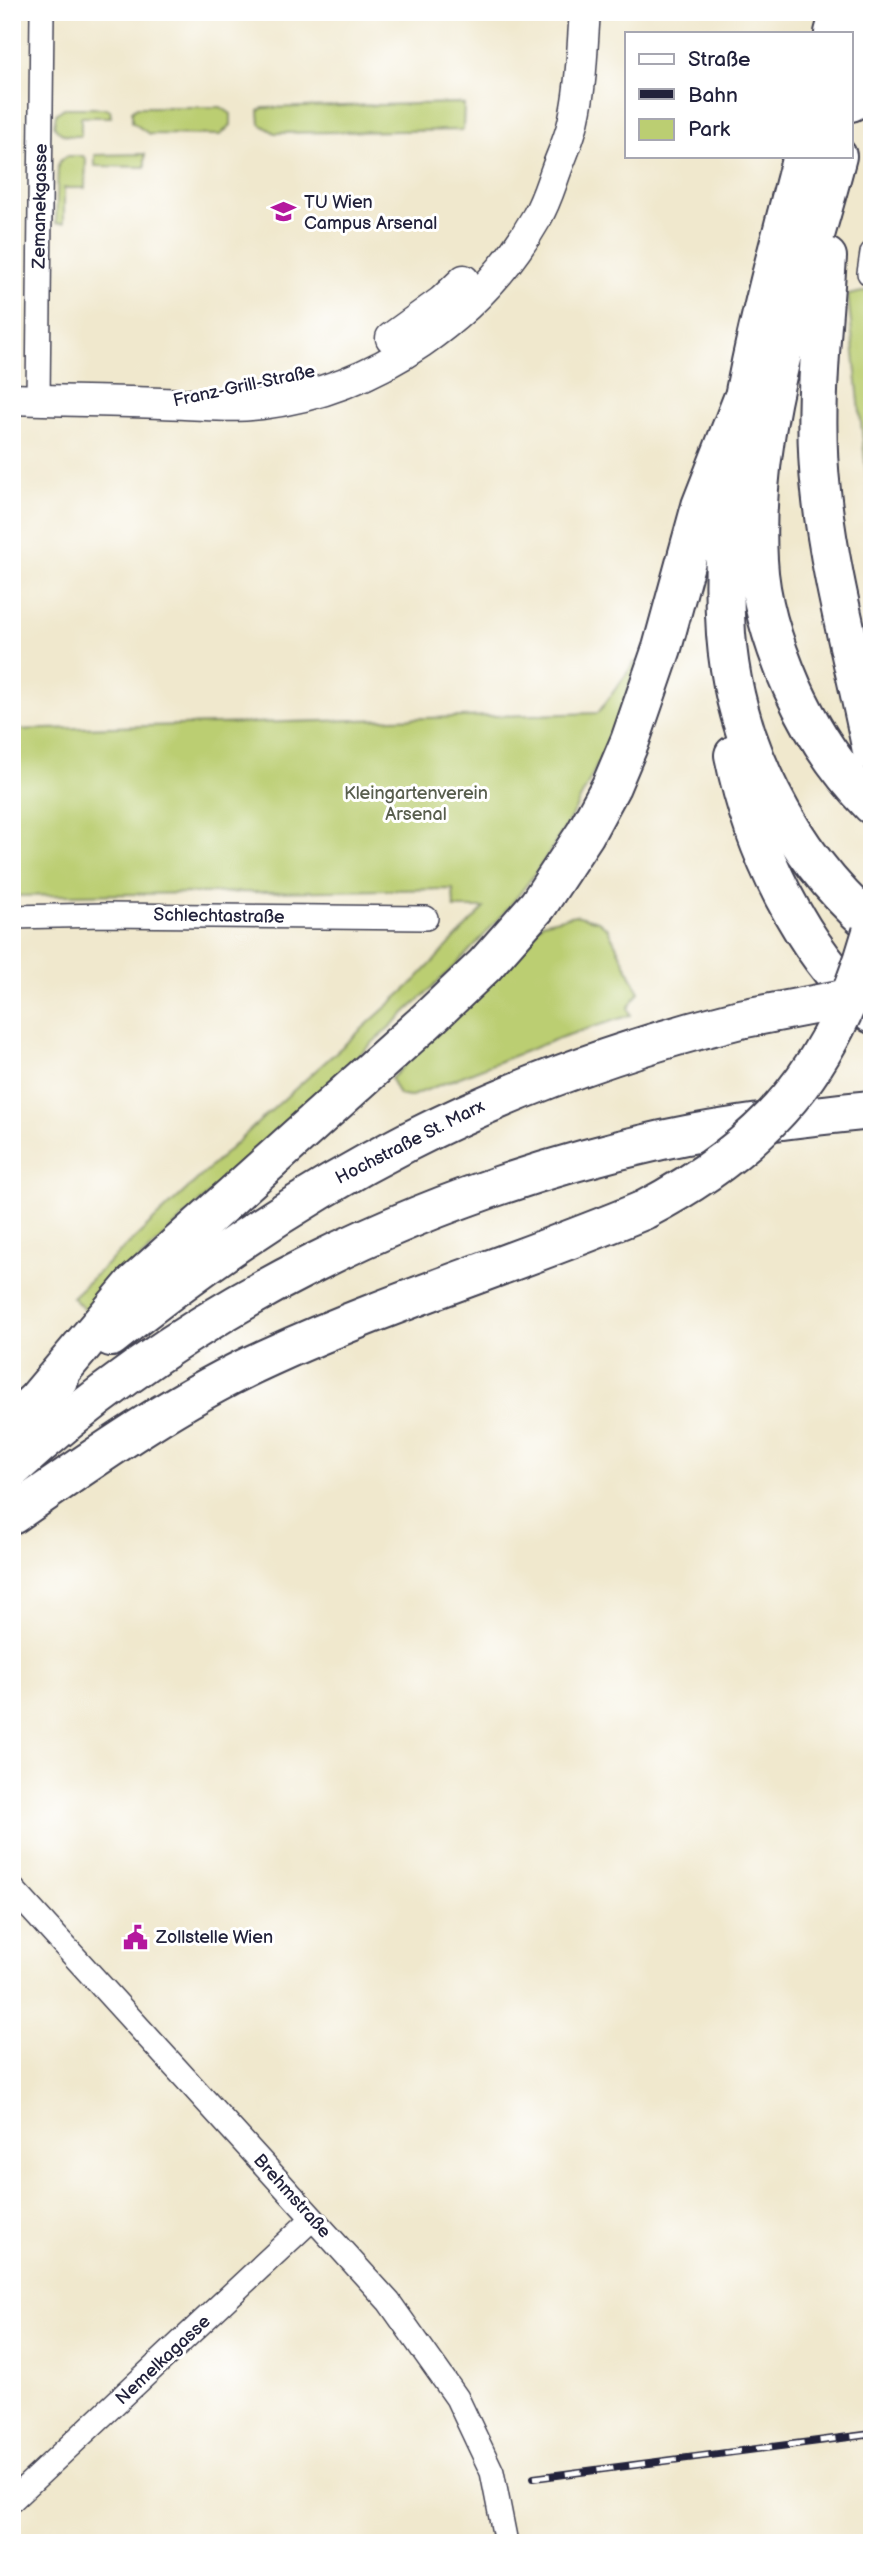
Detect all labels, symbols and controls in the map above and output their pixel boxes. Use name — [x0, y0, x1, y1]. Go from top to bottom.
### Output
legend — [625, 32, 852, 158]
text: Straße — [688, 47, 750, 72]
text: Bahn — [688, 83, 738, 108]
text: Park — [688, 117, 731, 142]
street label: Zemanekgasse — [28, 143, 52, 270]
place label: TU Wien Campus Arsenal — [304, 192, 437, 234]
school or university icon: TU Wien Campus Arsenal — [270, 198, 298, 226]
street label: Franz-Grill-Straße — [171, 361, 317, 411]
park label: Kleingartenverein Arsenal — [344, 783, 488, 825]
street label: Schlechtastraße — [153, 904, 285, 928]
street label: Hochstraße St. Marx — [332, 1095, 488, 1189]
public building icon: Zollstelle Wien — [122, 1923, 150, 1951]
place label: Zollstelle Wien — [155, 1927, 273, 1948]
street label: Brehmstraße — [249, 2150, 335, 2242]
street label: Nemelkagasse — [111, 2311, 215, 2409]

